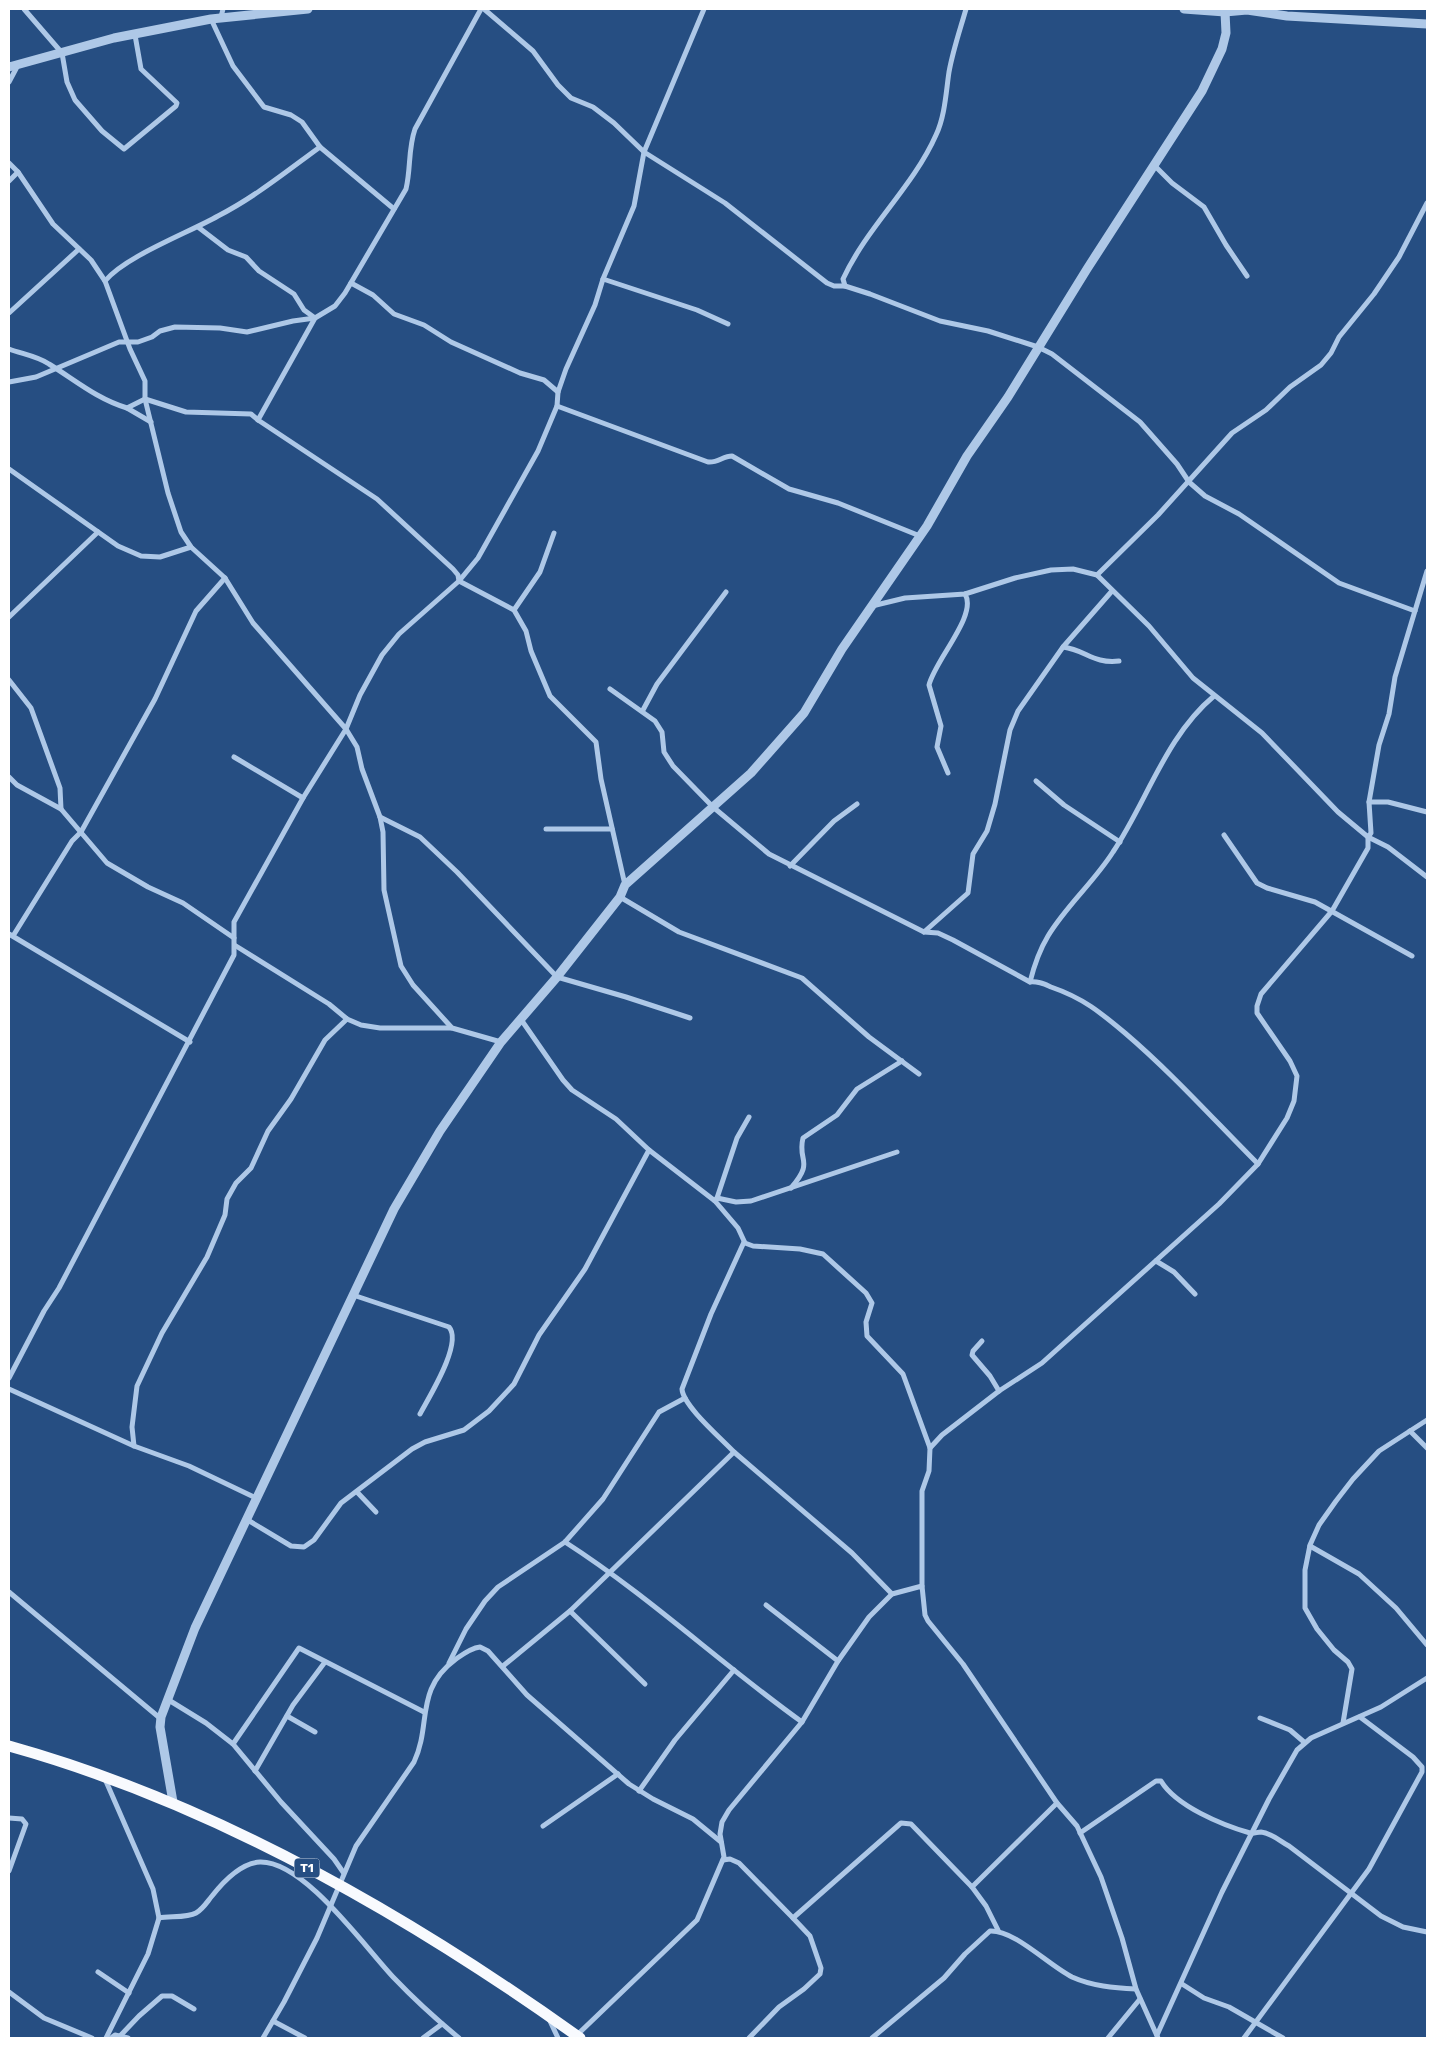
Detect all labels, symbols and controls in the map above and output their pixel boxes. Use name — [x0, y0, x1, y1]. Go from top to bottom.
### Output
road number: T1 — [294, 1859, 320, 1878]

